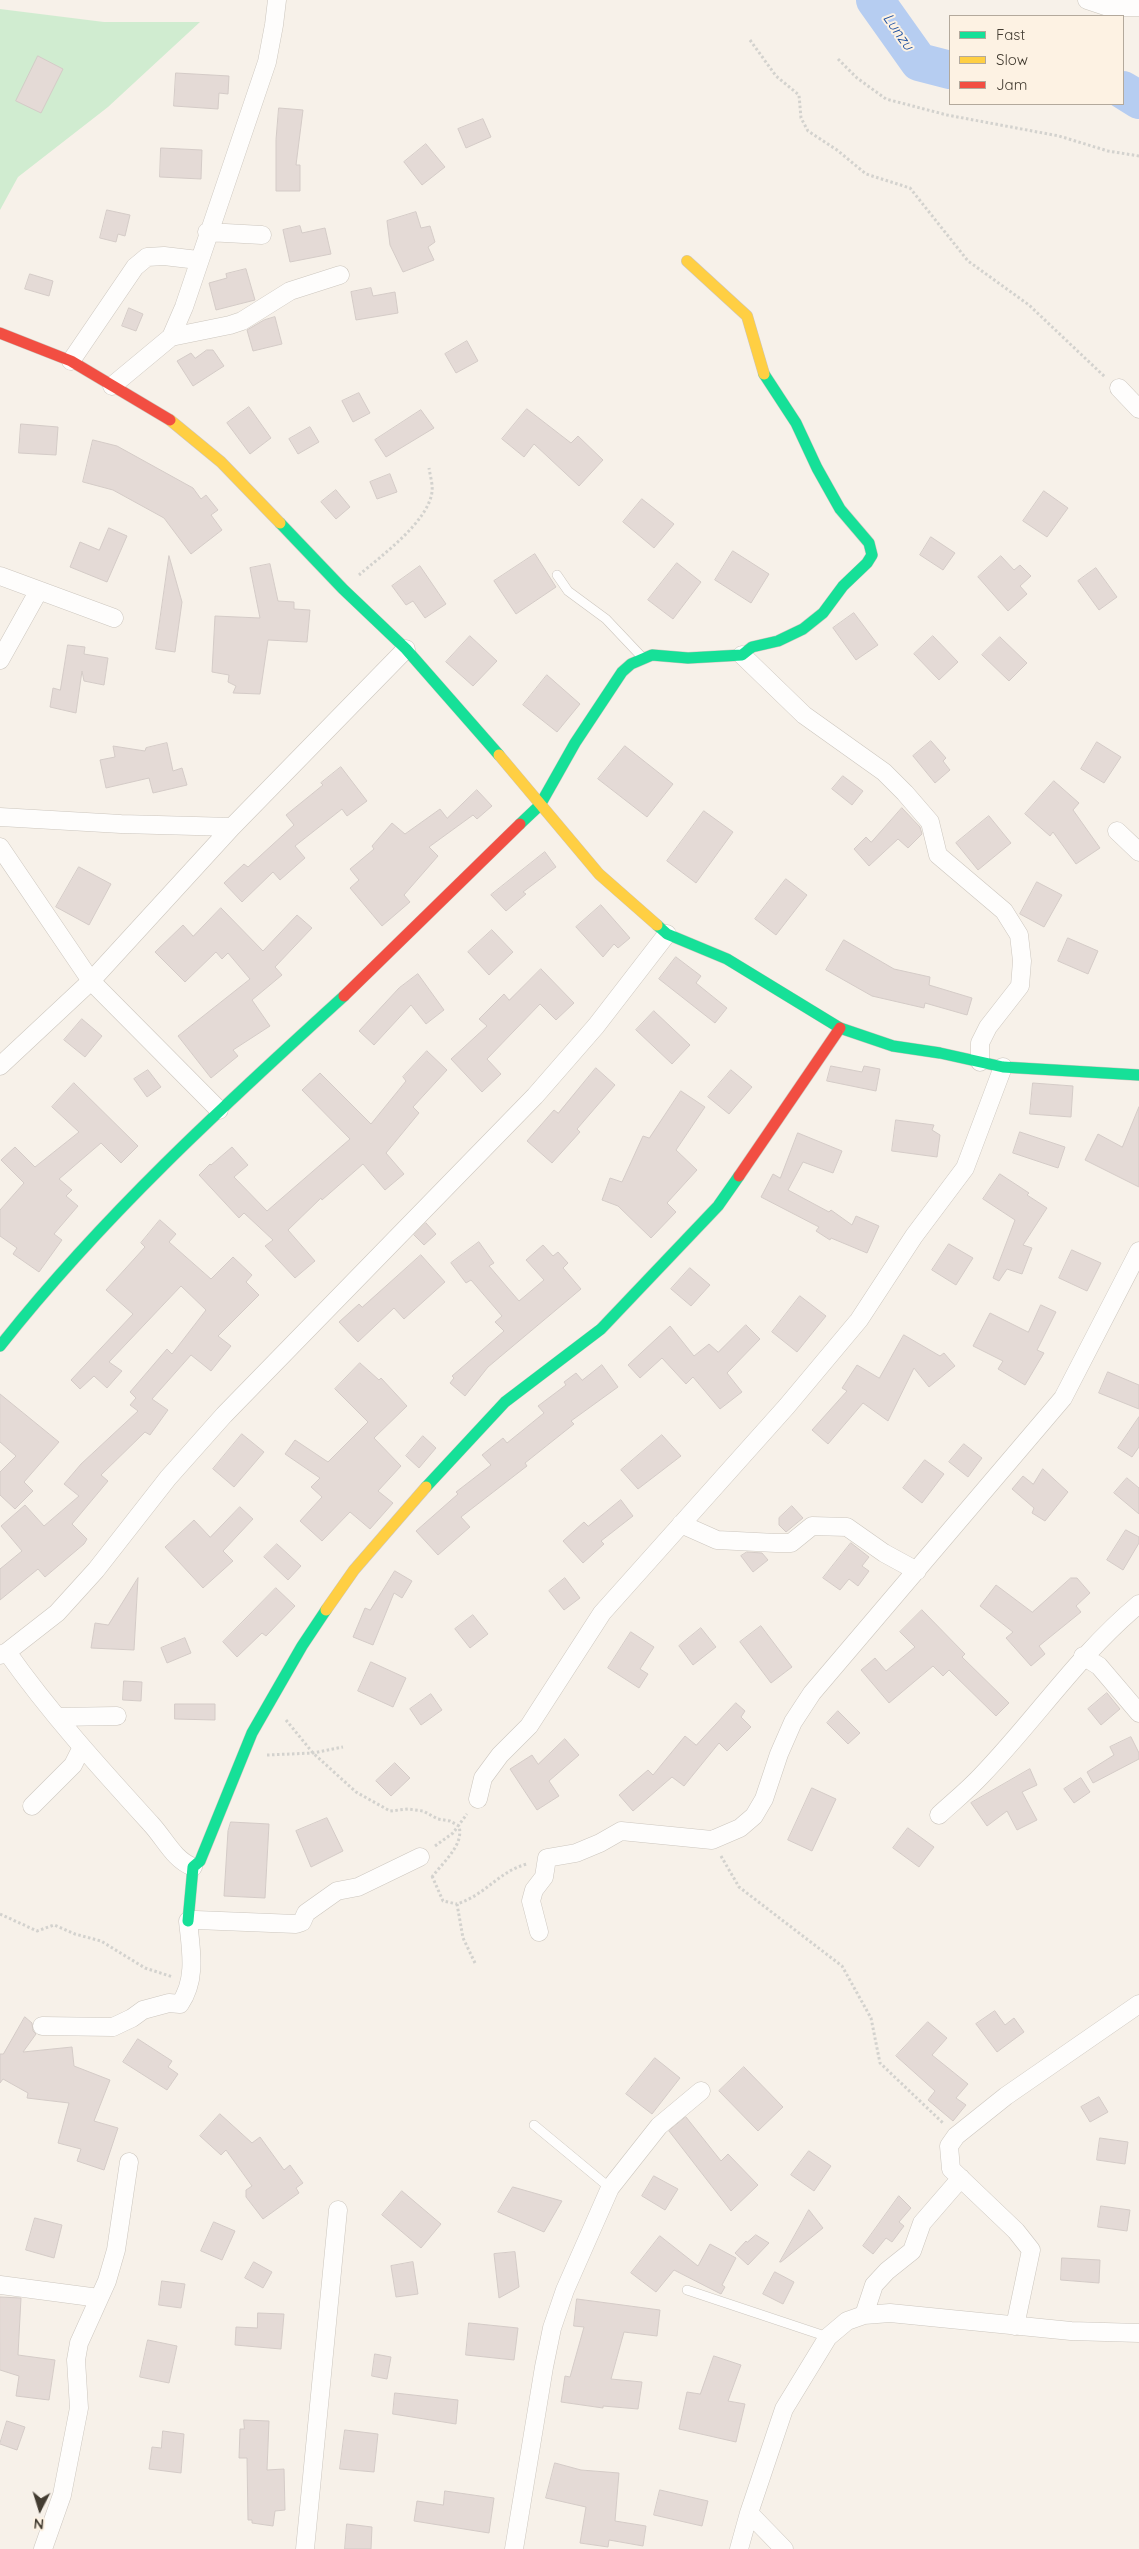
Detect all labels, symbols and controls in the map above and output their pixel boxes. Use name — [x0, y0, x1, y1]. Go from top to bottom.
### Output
water label: Lunzu — [879, 10, 917, 54]
legend — [949, 15, 1124, 105]
text: Fast — [996, 25, 1025, 44]
text: Slow — [996, 50, 1028, 69]
text: Jam — [996, 75, 1027, 94]
north arrow — [15, 2484, 65, 2534]
text: N — [33, 2515, 45, 2533]

